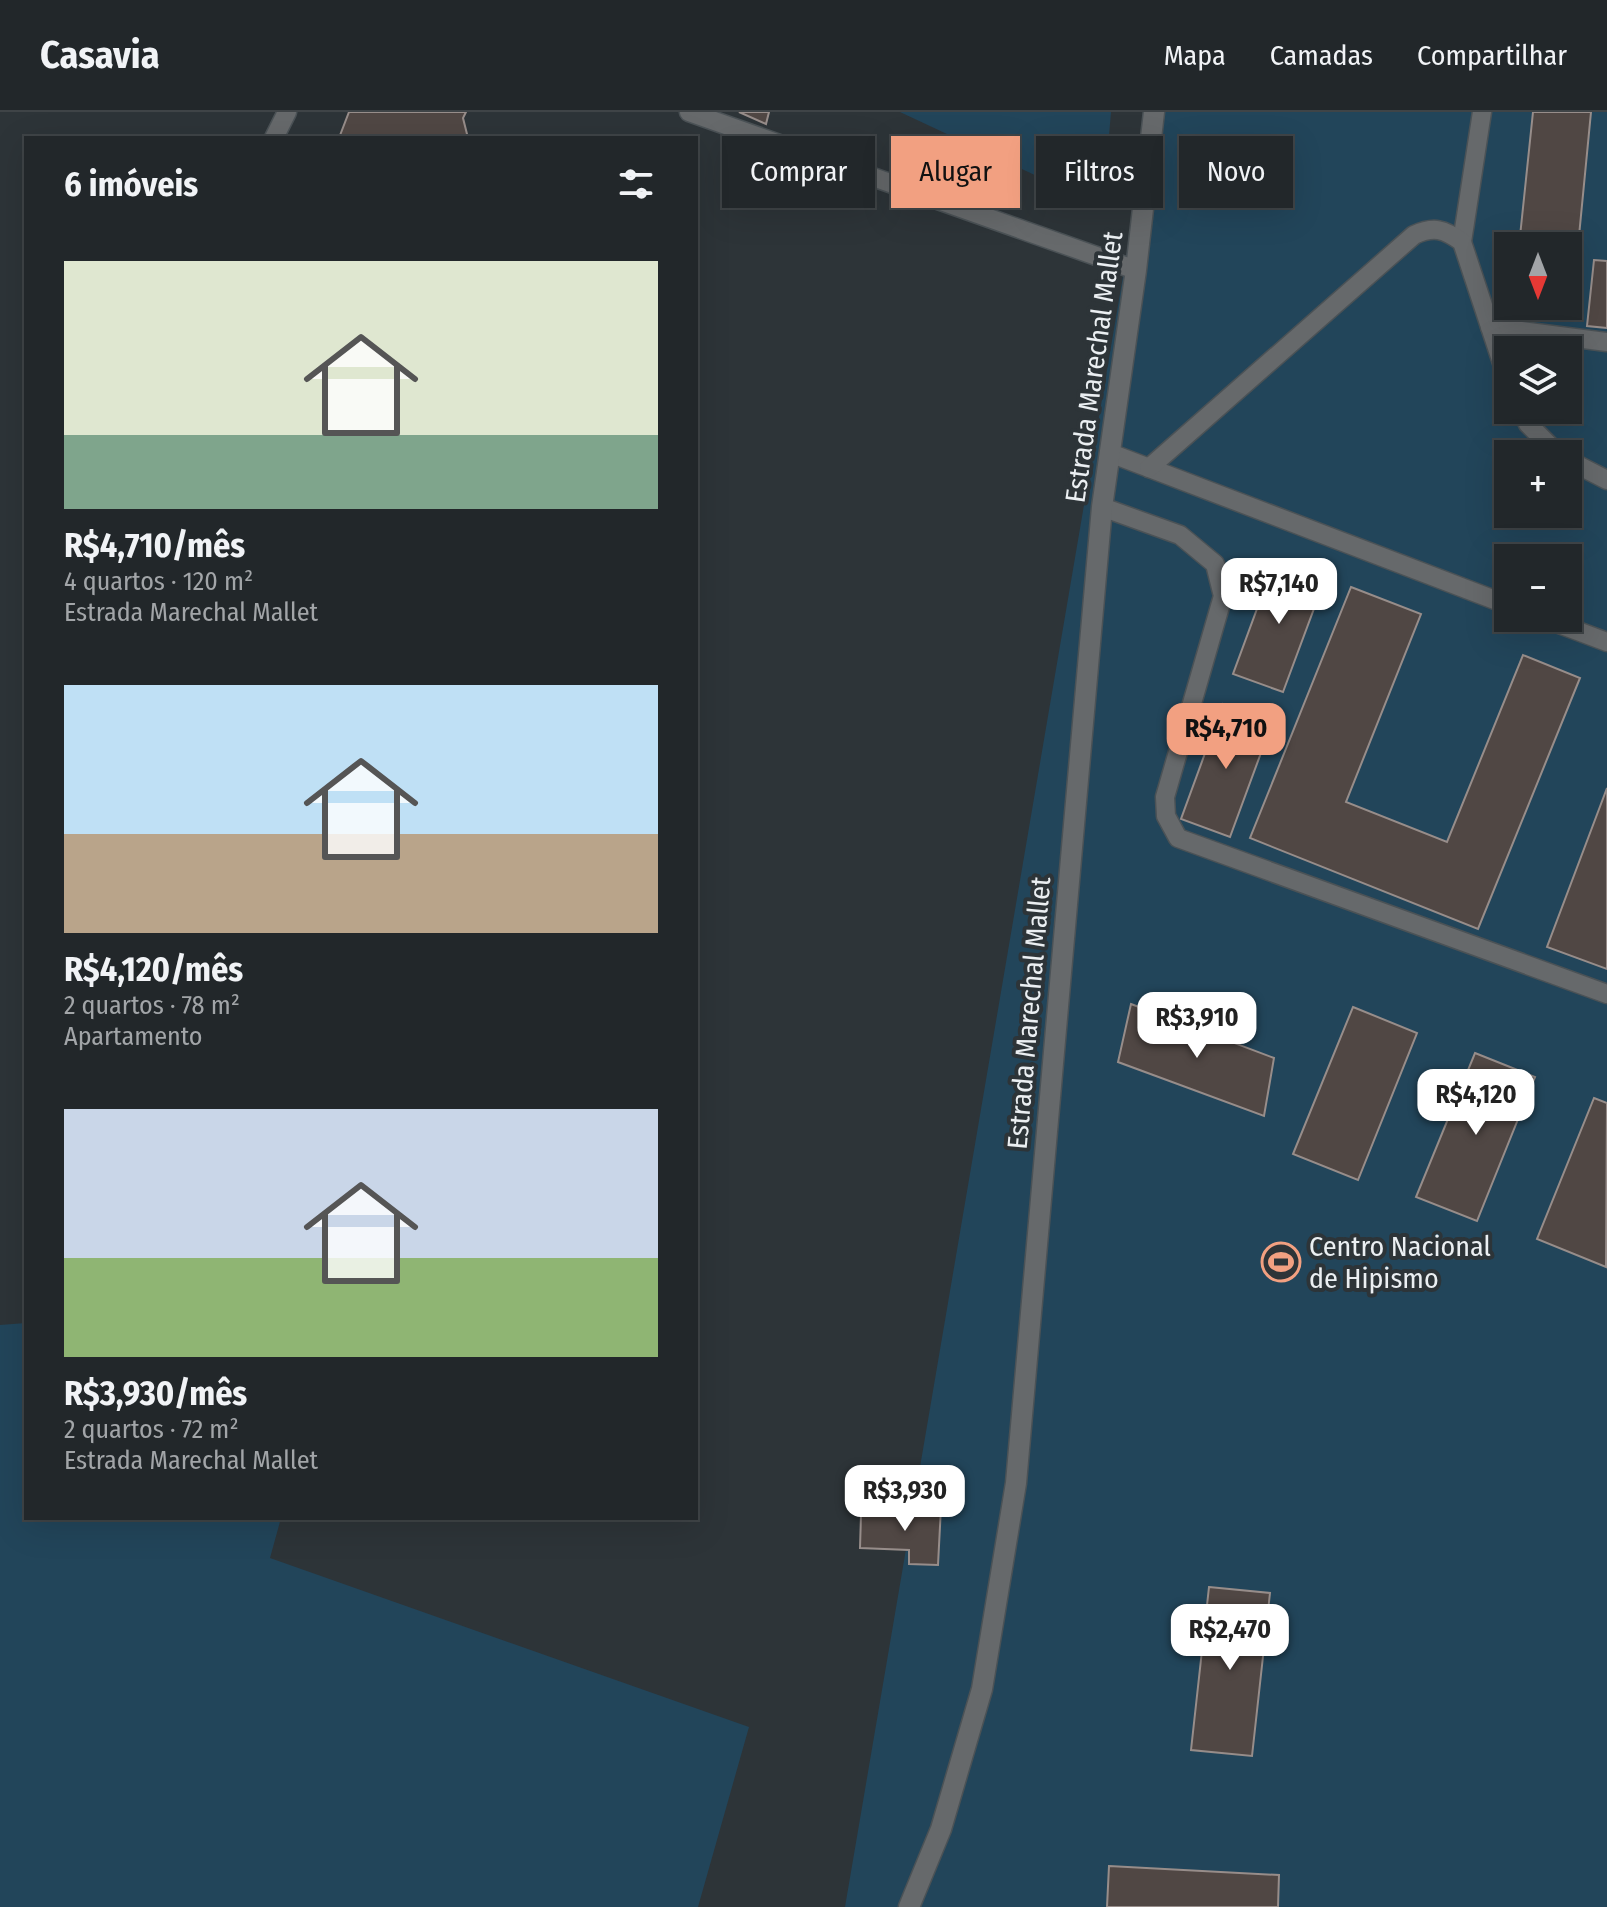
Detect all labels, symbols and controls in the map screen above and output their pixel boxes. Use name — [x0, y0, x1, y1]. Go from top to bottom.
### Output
text: Casavia — [40, 32, 160, 78]
text: Mapa — [1164, 39, 1226, 72]
text: Camadas — [1270, 39, 1373, 72]
text: Compartilhar — [1417, 39, 1567, 72]
chip: Comprar — [722, 136, 875, 208]
chip: Alugar — [891, 136, 1020, 208]
chip: Filtros — [1036, 136, 1163, 208]
chip: Novo — [1179, 136, 1293, 208]
icon: filters — [614, 162, 658, 206]
text: 6 imóveis — [64, 164, 198, 205]
street label: Estrada Marechal Mallet — [1059, 228, 1129, 505]
north arrow — [1494, 232, 1582, 320]
map controls — [1494, 232, 1582, 632]
icon: home — [289, 313, 433, 457]
button: layers — [1494, 336, 1582, 424]
button: + — [1494, 440, 1582, 528]
text: R$4,710/mês — [64, 525, 245, 566]
button: − — [1494, 544, 1582, 632]
pin: R$7,140 — [1205, 558, 1353, 626]
text: 4 quartos · 120 m² — [64, 566, 253, 597]
text: R$7,140 — [1239, 568, 1319, 599]
text: Estrada Marechal Mallet — [64, 597, 318, 628]
pin: R$4,710 — [1152, 703, 1300, 771]
text: R$4,710 — [1185, 713, 1267, 744]
icon: home — [289, 737, 433, 881]
street label: Estrada Marechal Mallet — [1001, 874, 1057, 1151]
text: R$4,120/mês — [64, 949, 243, 990]
text: 2 quartos · 78 m² — [64, 990, 240, 1021]
pin: R$3,910 — [1123, 992, 1271, 1060]
text: R$3,910 — [1155, 1002, 1239, 1033]
text: Apartamento — [64, 1021, 202, 1052]
pin: R$4,120 — [1402, 1069, 1550, 1137]
text: R$4,120 — [1435, 1079, 1517, 1110]
icon: home — [289, 1161, 433, 1305]
place label: Centro Nacional de Hipismo — [1309, 1230, 1491, 1295]
sports icon: Centro Nacional de Hipismo — [1260, 1241, 1302, 1283]
text: R$3,930/mês — [64, 1373, 247, 1414]
text: 2 quartos · 72 m² — [64, 1414, 239, 1445]
text: Estrada Marechal Mallet — [64, 1445, 318, 1476]
pin: R$3,930 — [831, 1465, 979, 1533]
text: R$3,930 — [863, 1475, 947, 1506]
pin: R$2,470 — [1156, 1604, 1304, 1672]
text: R$2,470 — [1189, 1614, 1271, 1645]

